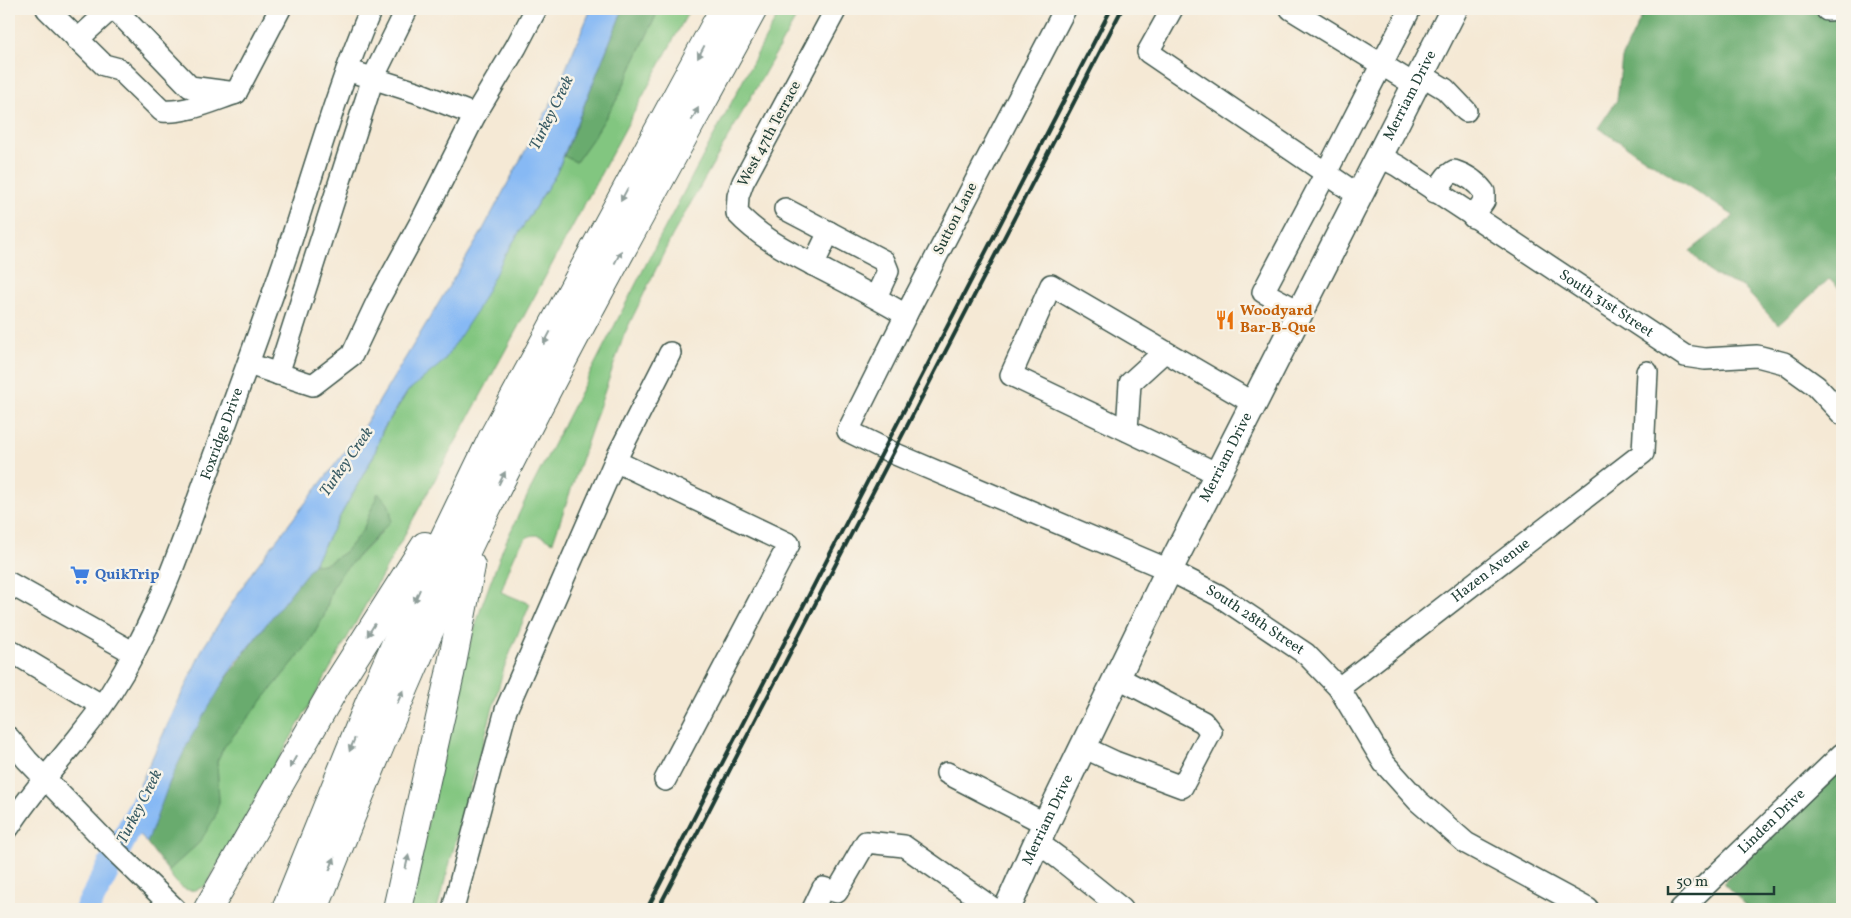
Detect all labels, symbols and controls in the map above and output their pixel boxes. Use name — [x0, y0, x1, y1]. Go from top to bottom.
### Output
one-way arrow — [697, 44, 705, 59]
street label: Merriam Drive — [1378, 47, 1442, 144]
water label: Turkey Creek — [524, 71, 580, 154]
street label: West 47th Terrace — [733, 77, 807, 191]
one-way arrow — [691, 108, 700, 121]
street label: Sutton Lane — [929, 179, 983, 259]
one-way arrow — [620, 187, 628, 202]
one-way arrow — [614, 250, 622, 265]
street label: South 31st Street — [1555, 265, 1658, 343]
place label: Woodyard Bar-B-Que — [1240, 301, 1316, 339]
restaurant icon: Woodyard Bar-B-Que — [1214, 309, 1236, 331]
one-way arrow — [543, 331, 551, 345]
street label: Foxridge Drive — [196, 385, 249, 483]
street label: Merriam Drive — [1195, 409, 1258, 506]
water label: Turkey Creek — [315, 422, 379, 501]
one-way arrow — [498, 471, 506, 486]
street label: Hazen Avenue — [1447, 533, 1535, 608]
supermarket icon: QuikTrip — [69, 564, 91, 586]
place label: QuikTrip — [95, 565, 159, 586]
street label: South 28th Street — [1202, 580, 1308, 660]
one-way arrow — [413, 589, 421, 603]
one-way arrow — [366, 623, 376, 637]
one-way arrow — [397, 690, 405, 704]
one-way arrow — [348, 738, 356, 752]
one-way arrow — [288, 755, 297, 768]
water label: Turkey Creek — [112, 766, 168, 848]
street label: Merriam Drive — [1017, 771, 1079, 869]
street label: Linden Drive — [1733, 784, 1810, 859]
one-way arrow — [403, 854, 411, 869]
one-way arrow — [328, 856, 336, 871]
scale bar — [1668, 863, 1775, 895]
text: 50 m — [1676, 872, 1708, 893]

